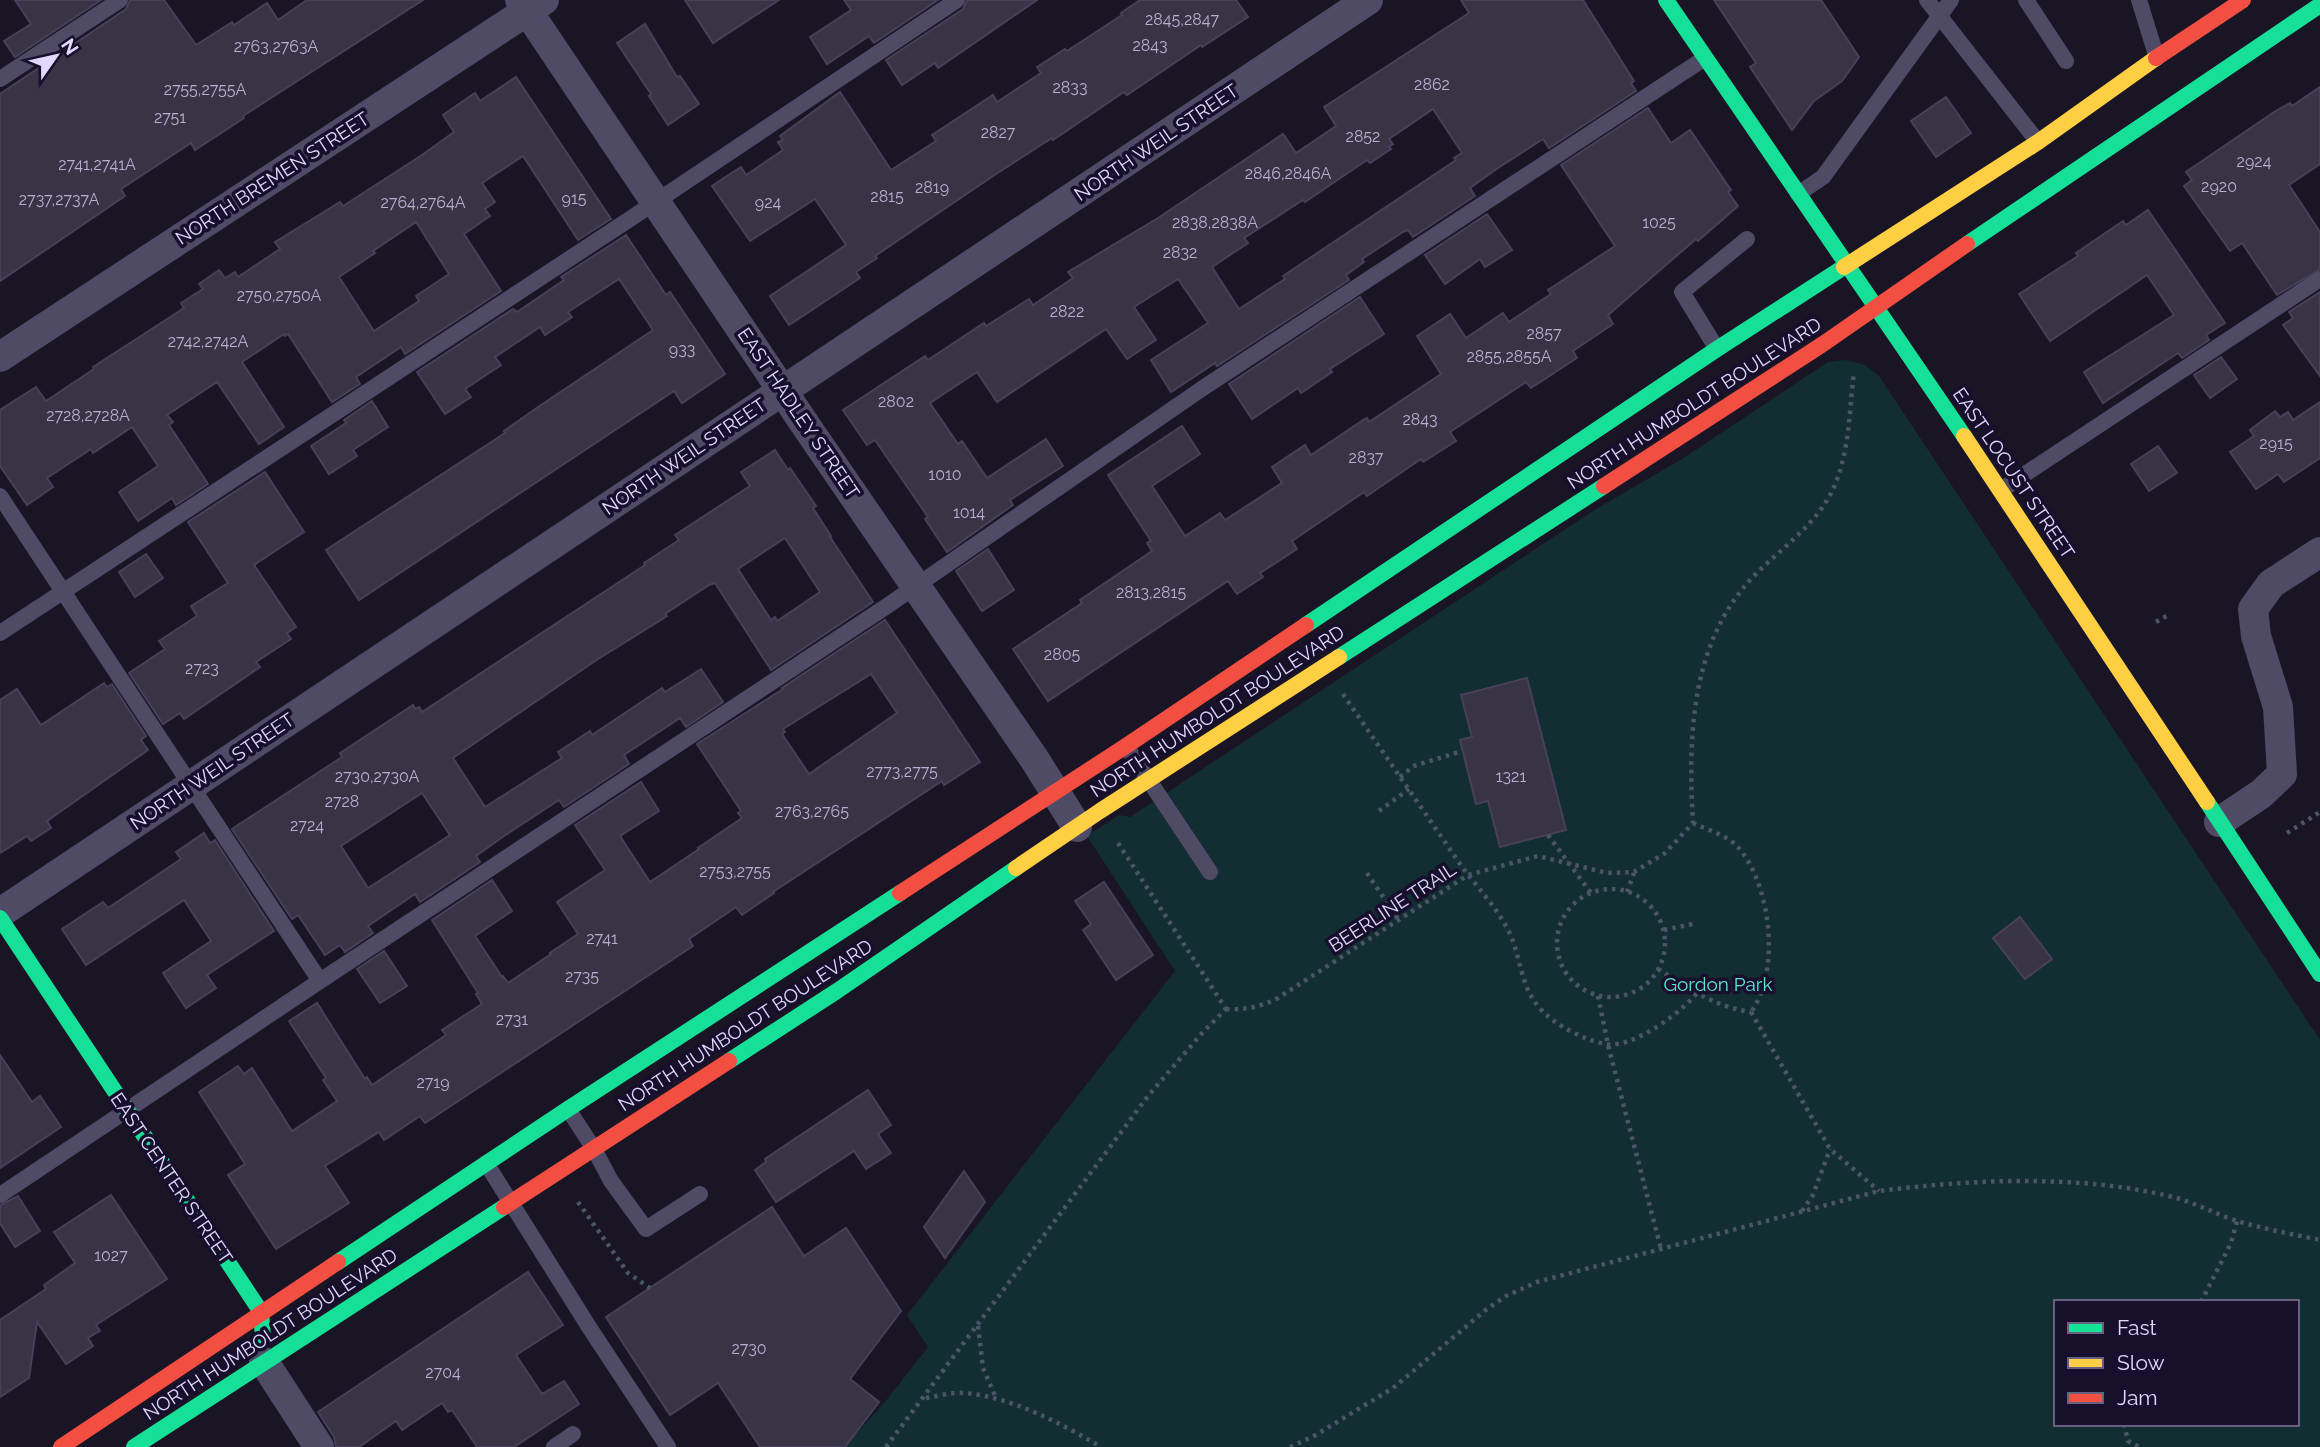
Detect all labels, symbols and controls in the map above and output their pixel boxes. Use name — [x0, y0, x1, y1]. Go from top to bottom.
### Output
house number: 2845,2847 — [1145, 10, 1219, 29]
north arrow — [21, 21, 91, 91]
text: N — [57, 34, 83, 59]
house number: 2843 — [1132, 36, 1168, 55]
house number: 2763,2763A — [234, 37, 318, 56]
house number: 2862 — [1414, 75, 1450, 94]
house number: 2833 — [1053, 78, 1087, 97]
street label: NORTH WEIL STREET — [1070, 79, 1242, 205]
house number: 2755,2755A — [164, 80, 246, 99]
street label: NORTH BREMEN STREET — [171, 107, 373, 249]
house number: 2751 — [154, 108, 186, 127]
house number: 2827 — [981, 123, 1016, 142]
house number: 2852 — [1346, 127, 1380, 146]
house number: 2924 — [2237, 152, 2272, 171]
house number: 2741,2741A — [58, 155, 136, 174]
house number: 2846,2846A — [1245, 164, 1331, 183]
house number: 2920 — [2201, 177, 2237, 196]
house number: 2819 — [915, 178, 949, 197]
house number: 2815 — [870, 187, 904, 206]
house number: 915 — [562, 189, 587, 208]
house number: 2737,2737A — [19, 190, 99, 209]
house number: 2764,2764A — [381, 193, 466, 212]
house number: 924 — [755, 193, 781, 212]
house number: 2838,2838A — [1172, 213, 1258, 232]
house number: 1025 — [1642, 213, 1676, 232]
house number: 2832 — [1163, 243, 1197, 262]
house number: 2750,2750A — [237, 286, 321, 305]
house number: 2822 — [1050, 302, 1084, 321]
street label: NORTH HUMBOLDT BOULEVARD — [1563, 313, 1825, 493]
street label: EAST HADLEY STREET — [734, 323, 865, 503]
house number: 2857 — [1526, 324, 1562, 343]
house number: 2742,2742A — [168, 332, 249, 351]
house number: 933 — [669, 340, 695, 359]
house number: 2855,2855A — [1467, 347, 1552, 366]
street label: EAST LOCUST STREET — [1949, 383, 2080, 563]
house number: 2802 — [878, 392, 914, 411]
street label: NORTH WEIL STREET — [598, 393, 770, 519]
house number: 2728,2728A — [46, 406, 130, 425]
house number: 2843 — [1402, 410, 1438, 429]
house number: 2915 — [2259, 434, 2293, 453]
house number: 2837 — [1349, 448, 1384, 467]
house number: 1010 — [928, 465, 962, 484]
house number: 1014 — [953, 503, 985, 522]
house number: 2813,2815 — [1116, 583, 1186, 602]
street label: NORTH HUMBOLDT BOULEVARD — [1086, 621, 1348, 801]
house number: 2805 — [1044, 645, 1080, 664]
house number: 2723 — [185, 659, 219, 678]
street label: NORTH WEIL STREET — [126, 708, 298, 834]
house number: 2773,2775 — [866, 762, 938, 781]
house number: 2730,2730A — [335, 767, 419, 786]
house number: 1321 — [1496, 767, 1526, 786]
house number: 2728 — [325, 792, 359, 811]
house number: 2763,2765 — [775, 802, 849, 821]
house number: 2724 — [290, 816, 324, 835]
street label: BEERLINE TRAIL — [1324, 858, 1460, 956]
house number: 2753,2755 — [699, 862, 771, 881]
house number: 2741 — [586, 929, 618, 948]
street label: NORTH HUMBOLDT BOULEVARD — [614, 935, 876, 1115]
house number: 2735 — [565, 967, 599, 986]
park label: Gordon Park — [1663, 973, 1773, 995]
house number: 2731 — [496, 1010, 528, 1029]
house number: 2719 — [416, 1073, 450, 1092]
street label: EAST CENTER STREET — [107, 1088, 238, 1268]
street label: NORTH HUMBOLDT BOULEVARD — [139, 1244, 401, 1424]
house number: 1027 — [94, 1246, 128, 1265]
legend — [2054, 1300, 2299, 1426]
text: Fast — [2117, 1315, 2157, 1340]
house number: 2730 — [731, 1339, 767, 1358]
text: Slow — [2117, 1350, 2165, 1375]
house number: 2704 — [425, 1363, 461, 1382]
text: Jam — [2117, 1385, 2158, 1410]

